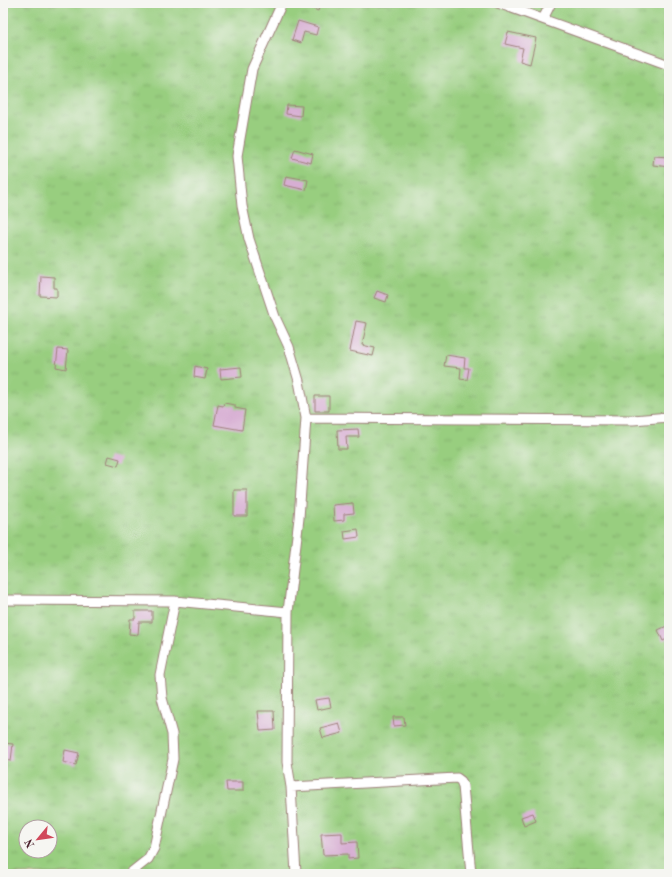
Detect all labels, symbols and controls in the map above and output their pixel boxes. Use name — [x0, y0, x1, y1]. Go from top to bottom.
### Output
north arrow — [18, 819, 58, 859]
text: N — [23, 836, 37, 849]

